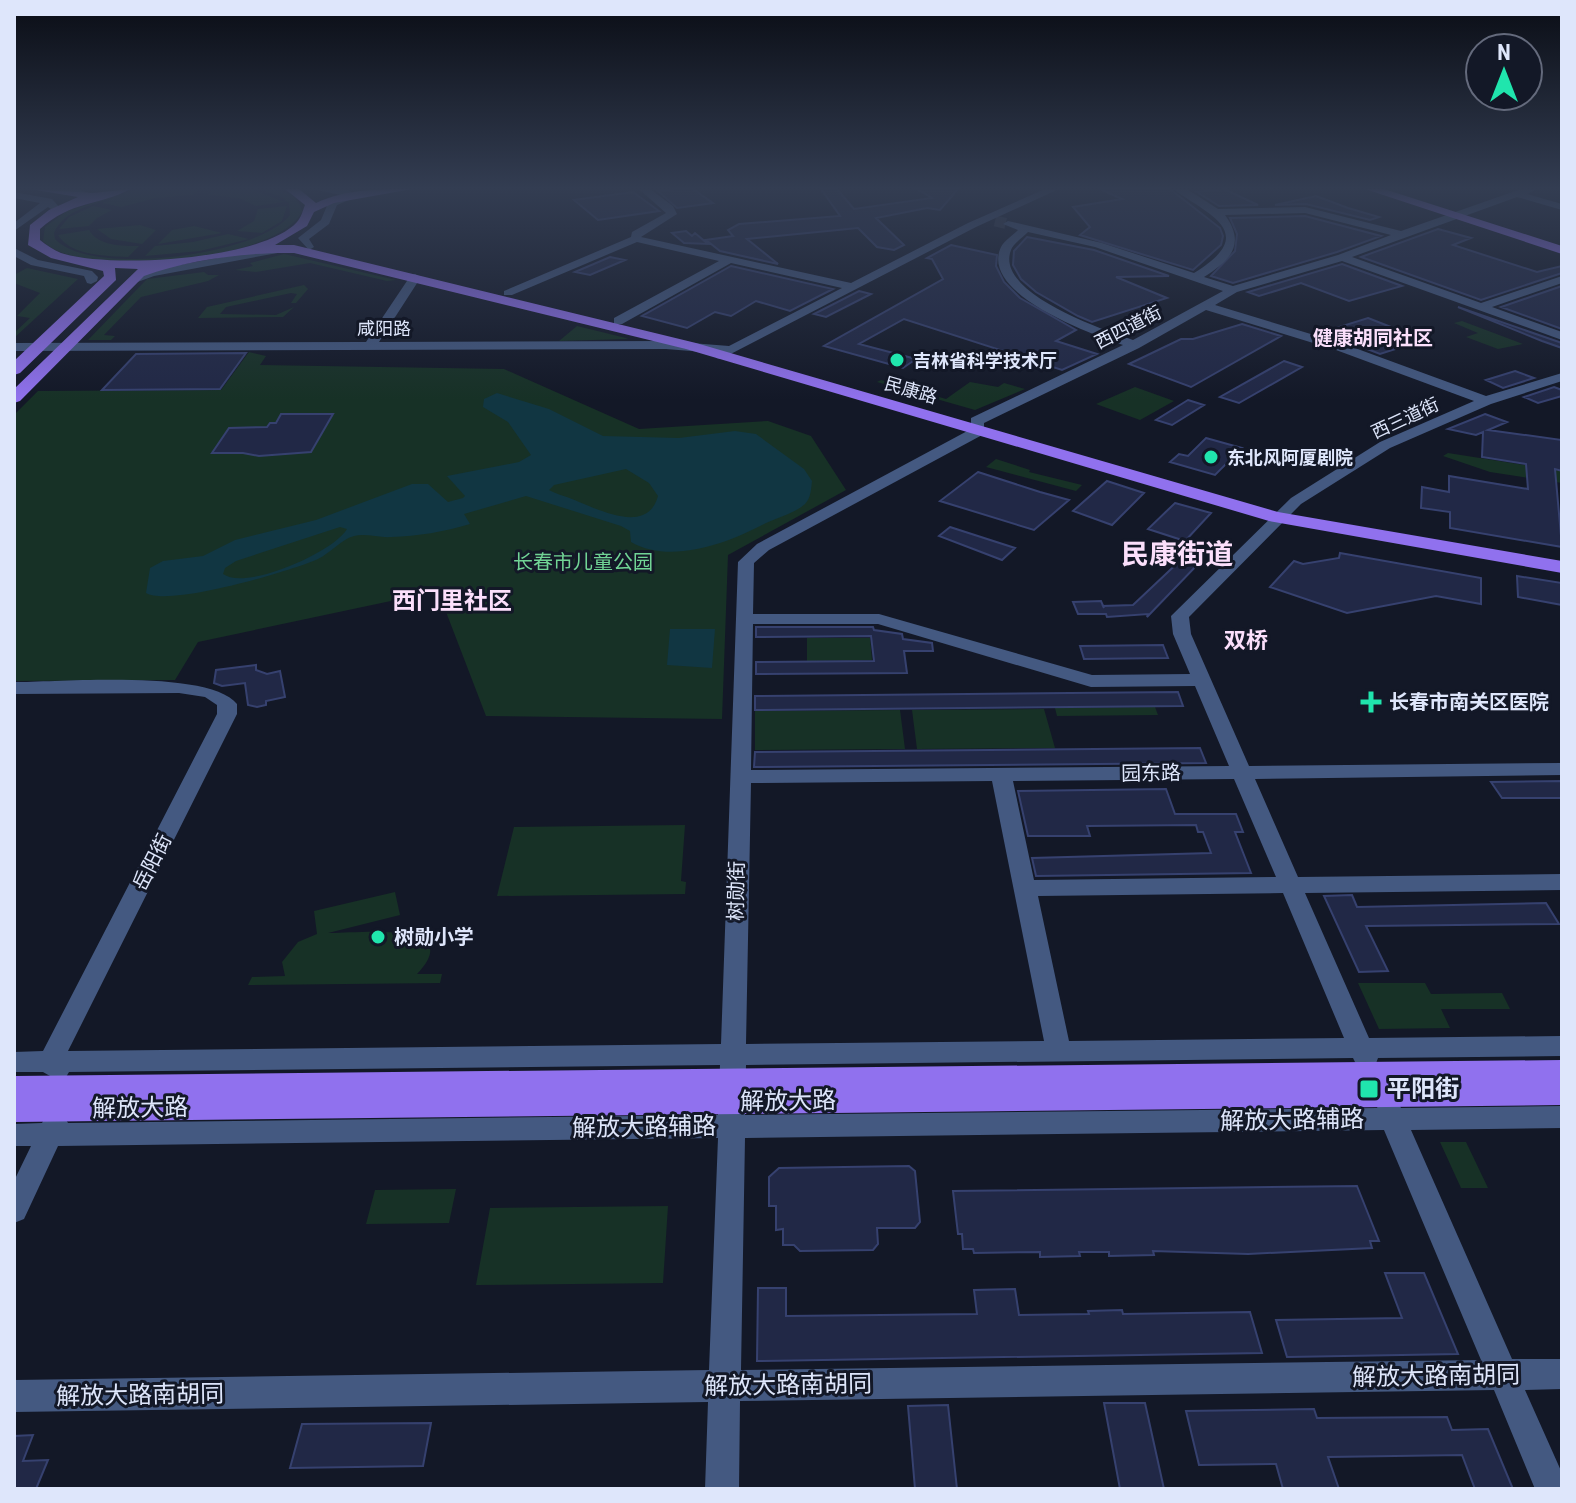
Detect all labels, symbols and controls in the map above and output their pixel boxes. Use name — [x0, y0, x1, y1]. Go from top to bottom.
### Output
north arrow — [1464, 32, 1544, 112]
text: N — [1497, 40, 1511, 65]
street label: 西四道街 — [1091, 301, 1165, 353]
street label: 咸阳路 — [357, 318, 411, 339]
district label: 健康胡同社区 — [1313, 326, 1433, 350]
place label: 吉林省科学技术厅 — [913, 350, 1057, 371]
marker: 吉林省科学技术厅 — [888, 351, 906, 369]
street label: 民康路 — [882, 372, 940, 408]
street label: 西三道街 — [1368, 393, 1442, 443]
place label: 东北风阿厦剧院 — [1227, 447, 1353, 468]
marker: 东北风阿厦剧院 — [1202, 448, 1220, 466]
district label: 民康街道 — [1121, 538, 1233, 571]
park label: 长春市儿童公园 — [513, 550, 653, 574]
district label: 西门里社区 — [392, 587, 512, 615]
district label: 双桥 — [1224, 628, 1268, 653]
place label: 长春市南关区医院 — [1389, 690, 1549, 714]
marker: 长春市南关区医院 — [1360, 691, 1382, 713]
street label: 园东路 — [1121, 760, 1181, 786]
street label: 岳阳街 — [128, 830, 176, 894]
street label: 树勋街 — [723, 861, 749, 921]
place label: 树勋小学 — [394, 925, 474, 949]
marker: 树勋小学 — [369, 928, 387, 946]
place label: 平阳街 — [1387, 1075, 1459, 1103]
marker: 平阳街 — [1358, 1078, 1380, 1100]
street label: 解放大路 — [740, 1086, 836, 1116]
street label: 解放大路 — [92, 1093, 188, 1123]
street label: 解放大路辅路 — [1220, 1105, 1364, 1135]
street label: 解放大路辅路 — [572, 1112, 716, 1142]
street label: 解放大路南胡同 — [1352, 1361, 1520, 1391]
street label: 解放大路南胡同 — [704, 1370, 872, 1400]
street label: 解放大路南胡同 — [56, 1380, 224, 1410]

